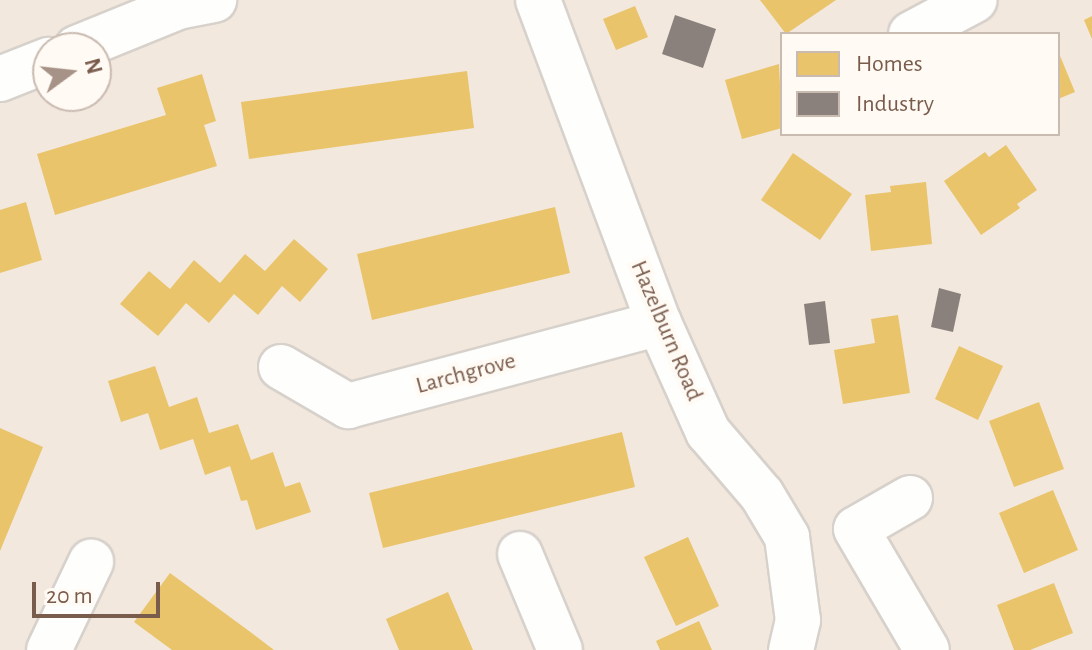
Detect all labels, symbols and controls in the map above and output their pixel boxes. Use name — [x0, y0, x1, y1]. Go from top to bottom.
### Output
north arrow — [32, 32, 112, 112]
legend — [780, 32, 1060, 136]
text: Homes — [856, 52, 923, 76]
text: N — [81, 56, 106, 77]
text: Industry — [856, 92, 934, 116]
street label: Hazelburn Road — [623, 256, 709, 406]
street label: Larchgrove — [413, 347, 519, 401]
scale bar — [36, 566, 164, 616]
text: 20 m — [46, 584, 93, 608]

